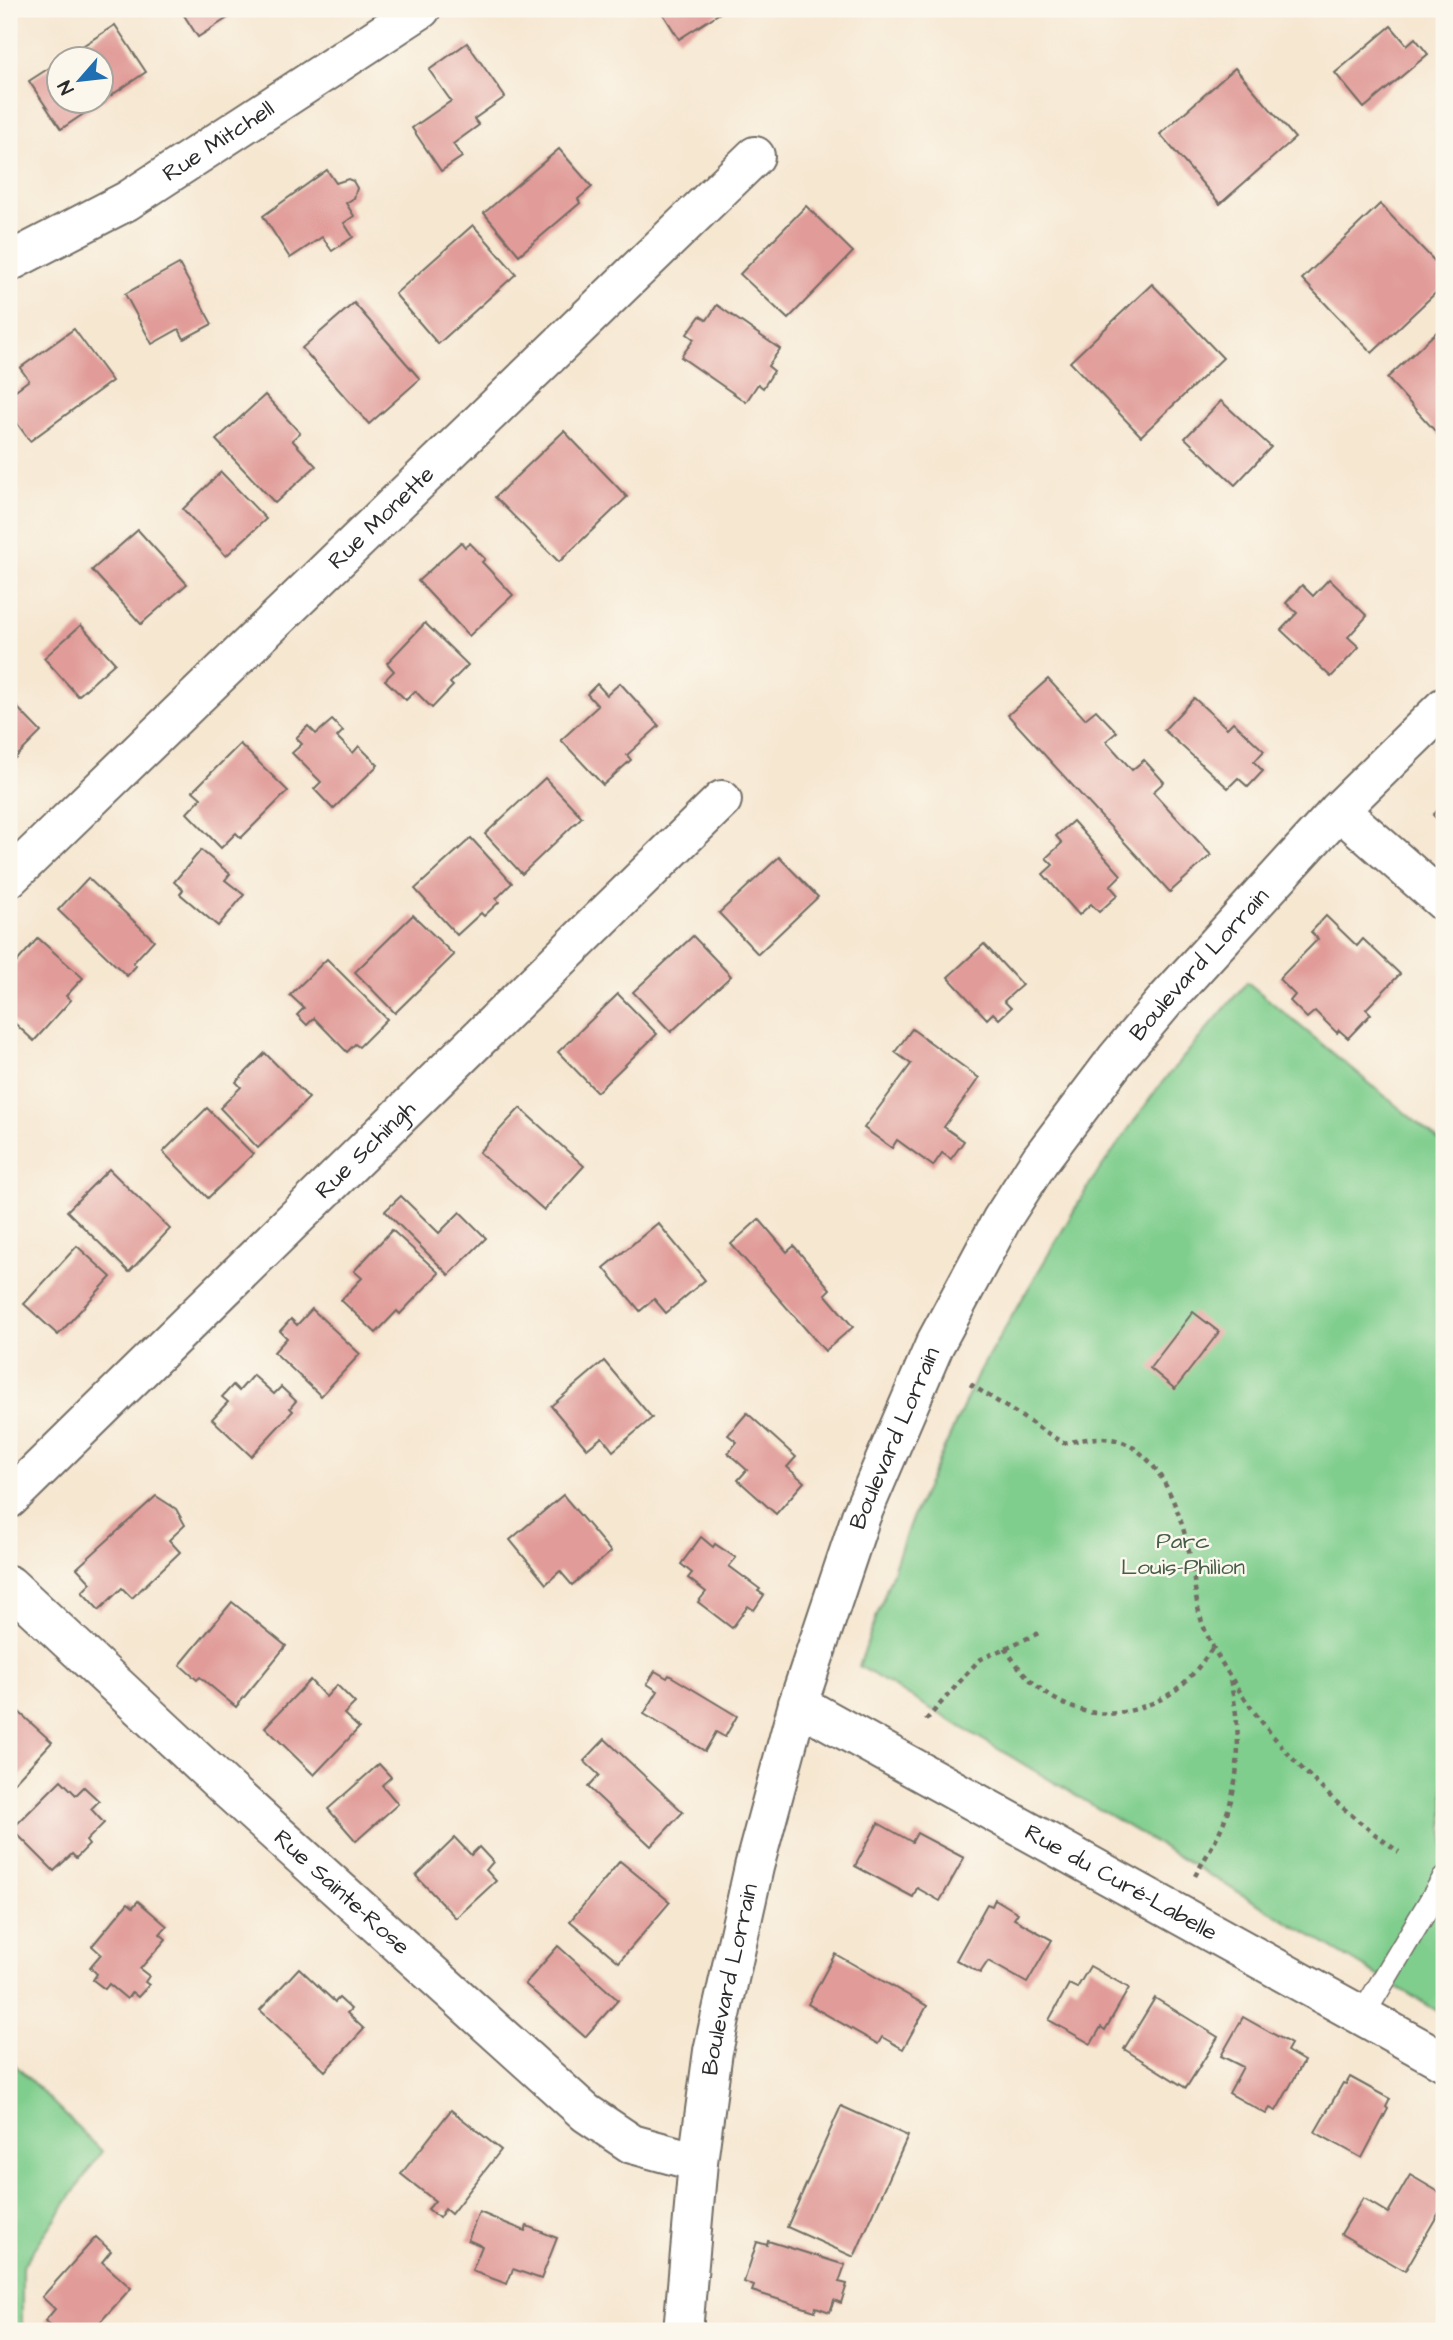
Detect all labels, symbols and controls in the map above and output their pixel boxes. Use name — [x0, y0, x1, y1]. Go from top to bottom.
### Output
north arrow — [46, 46, 116, 116]
text: N — [52, 76, 81, 99]
street label: Rue Mitchell — [156, 93, 280, 189]
street label: Rue Monette — [321, 459, 441, 577]
street label: Boulevard Lorrain — [1122, 881, 1276, 1048]
street label: Rue Schingh — [308, 1093, 423, 1206]
street label: Boulevard Lorrain — [842, 1342, 948, 1533]
park label: Parc Louis-Philion — [1121, 1525, 1245, 1583]
street label: Rue du Curé-Labelle — [1019, 1816, 1223, 1949]
street label: Rue Sainte-Rose — [267, 1822, 417, 1962]
street label: Boulevard Lorrain — [694, 1881, 766, 2077]

